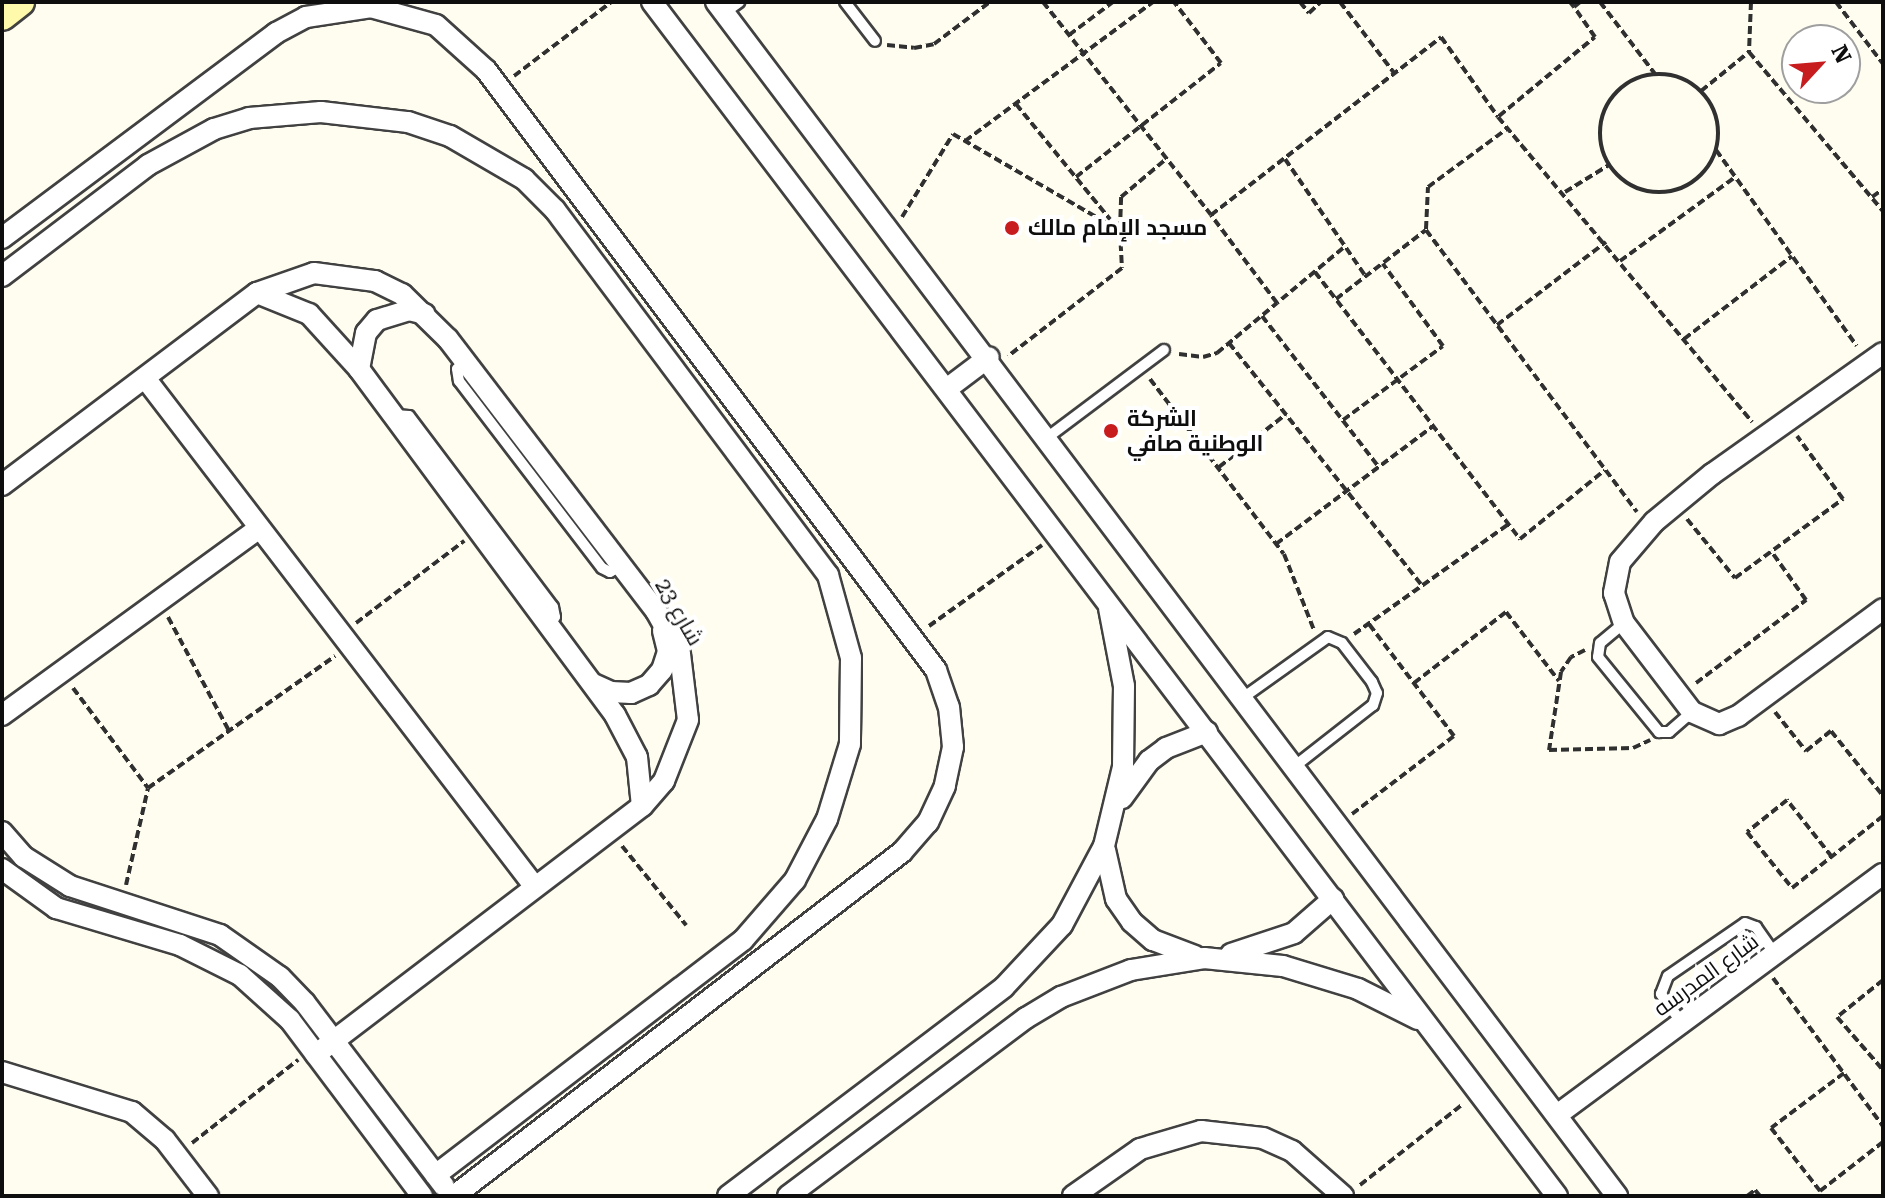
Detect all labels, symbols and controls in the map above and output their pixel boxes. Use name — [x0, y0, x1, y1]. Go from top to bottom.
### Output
north arrow — [1781, 24, 1861, 104]
text: N — [1826, 41, 1856, 67]
place label: مسجد الإمام مالك — [1028, 215, 1207, 241]
marker: مسجد الإمام مالك — [1003, 219, 1021, 237]
place label: الشركة الوطنية صافي — [1127, 405, 1263, 456]
marker: الشركة الوطنية صافي — [1102, 422, 1120, 440]
street label: شارع 23 — [649, 574, 709, 650]
street label: شارع المدرسه — [1648, 928, 1764, 1022]

